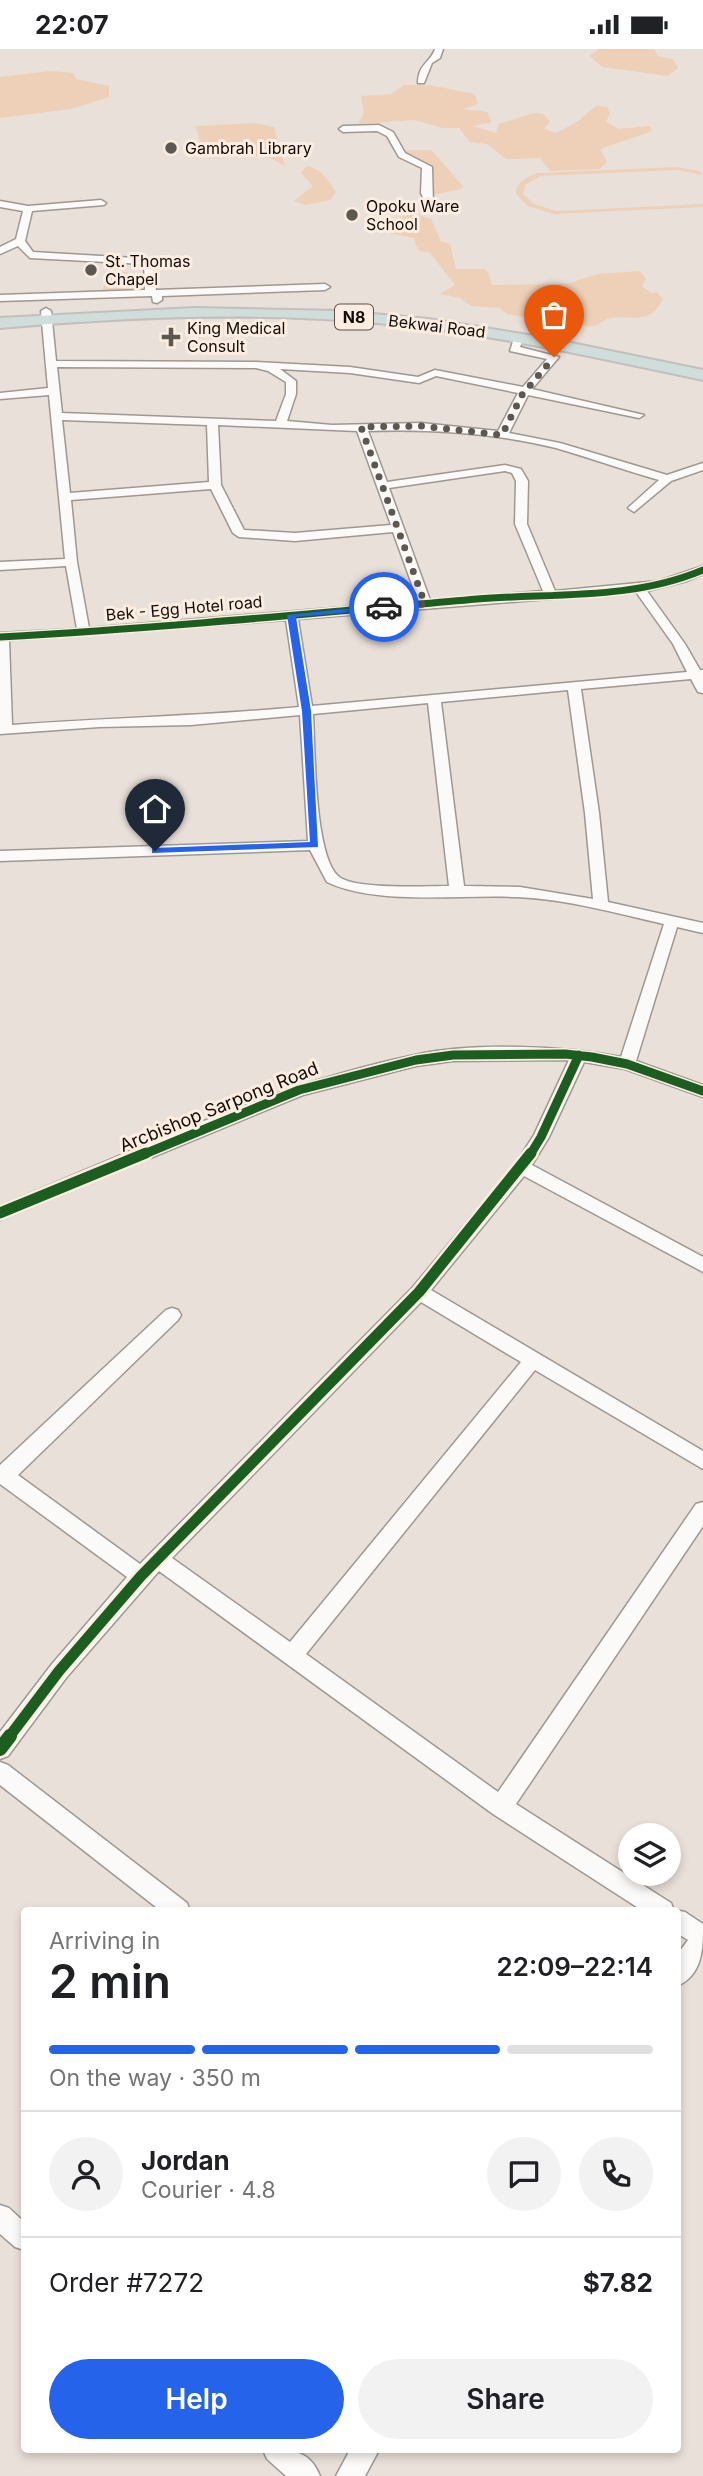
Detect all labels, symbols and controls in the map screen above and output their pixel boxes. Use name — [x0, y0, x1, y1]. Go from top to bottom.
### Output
text: 22:07 — [35, 9, 109, 40]
place label: Gambrah Library — [185, 138, 312, 158]
marker: Gambrah Library — [163, 140, 179, 156]
place label: Opoku Ware School — [366, 196, 459, 234]
marker: Opoku Ware School — [344, 207, 360, 223]
place label: St. Thomas Chapel — [105, 251, 190, 289]
marker: St. Thomas Chapel — [83, 262, 99, 278]
pin — [524, 285, 584, 357]
icon: bag — [535, 296, 573, 334]
road number: N8 — [335, 305, 373, 329]
street label: Bekwai Road — [387, 310, 487, 342]
place label: King Medical Consult — [187, 318, 285, 356]
marker: King Medical Consult — [161, 327, 181, 347]
courier — [349, 572, 419, 642]
icon: car — [365, 588, 403, 626]
street label: Bek - Egg Hotel road — [105, 591, 263, 625]
pin — [125, 779, 185, 851]
icon: home — [136, 790, 174, 828]
street label: Arcbishop Sarpong Road — [116, 1057, 321, 1156]
map controls — [618, 1823, 681, 1886]
button: layers — [618, 1823, 681, 1886]
text: Arriving in — [49, 1927, 160, 1955]
text: 22:09–22:14 — [497, 1951, 653, 1982]
text: 2 min — [49, 1953, 171, 2009]
text: On the way · 350 m — [49, 2064, 261, 2092]
button: person — [49, 2137, 123, 2211]
button: chat — [487, 2137, 561, 2211]
button: phone — [579, 2137, 653, 2211]
text: Jordan — [141, 2145, 230, 2176]
text: Courier · 4.8 — [141, 2176, 276, 2204]
text: Order #7272 — [49, 2267, 204, 2298]
text: $7.82 — [583, 2267, 653, 2298]
button: Help — [49, 2359, 344, 2439]
button: Share — [358, 2359, 653, 2439]

